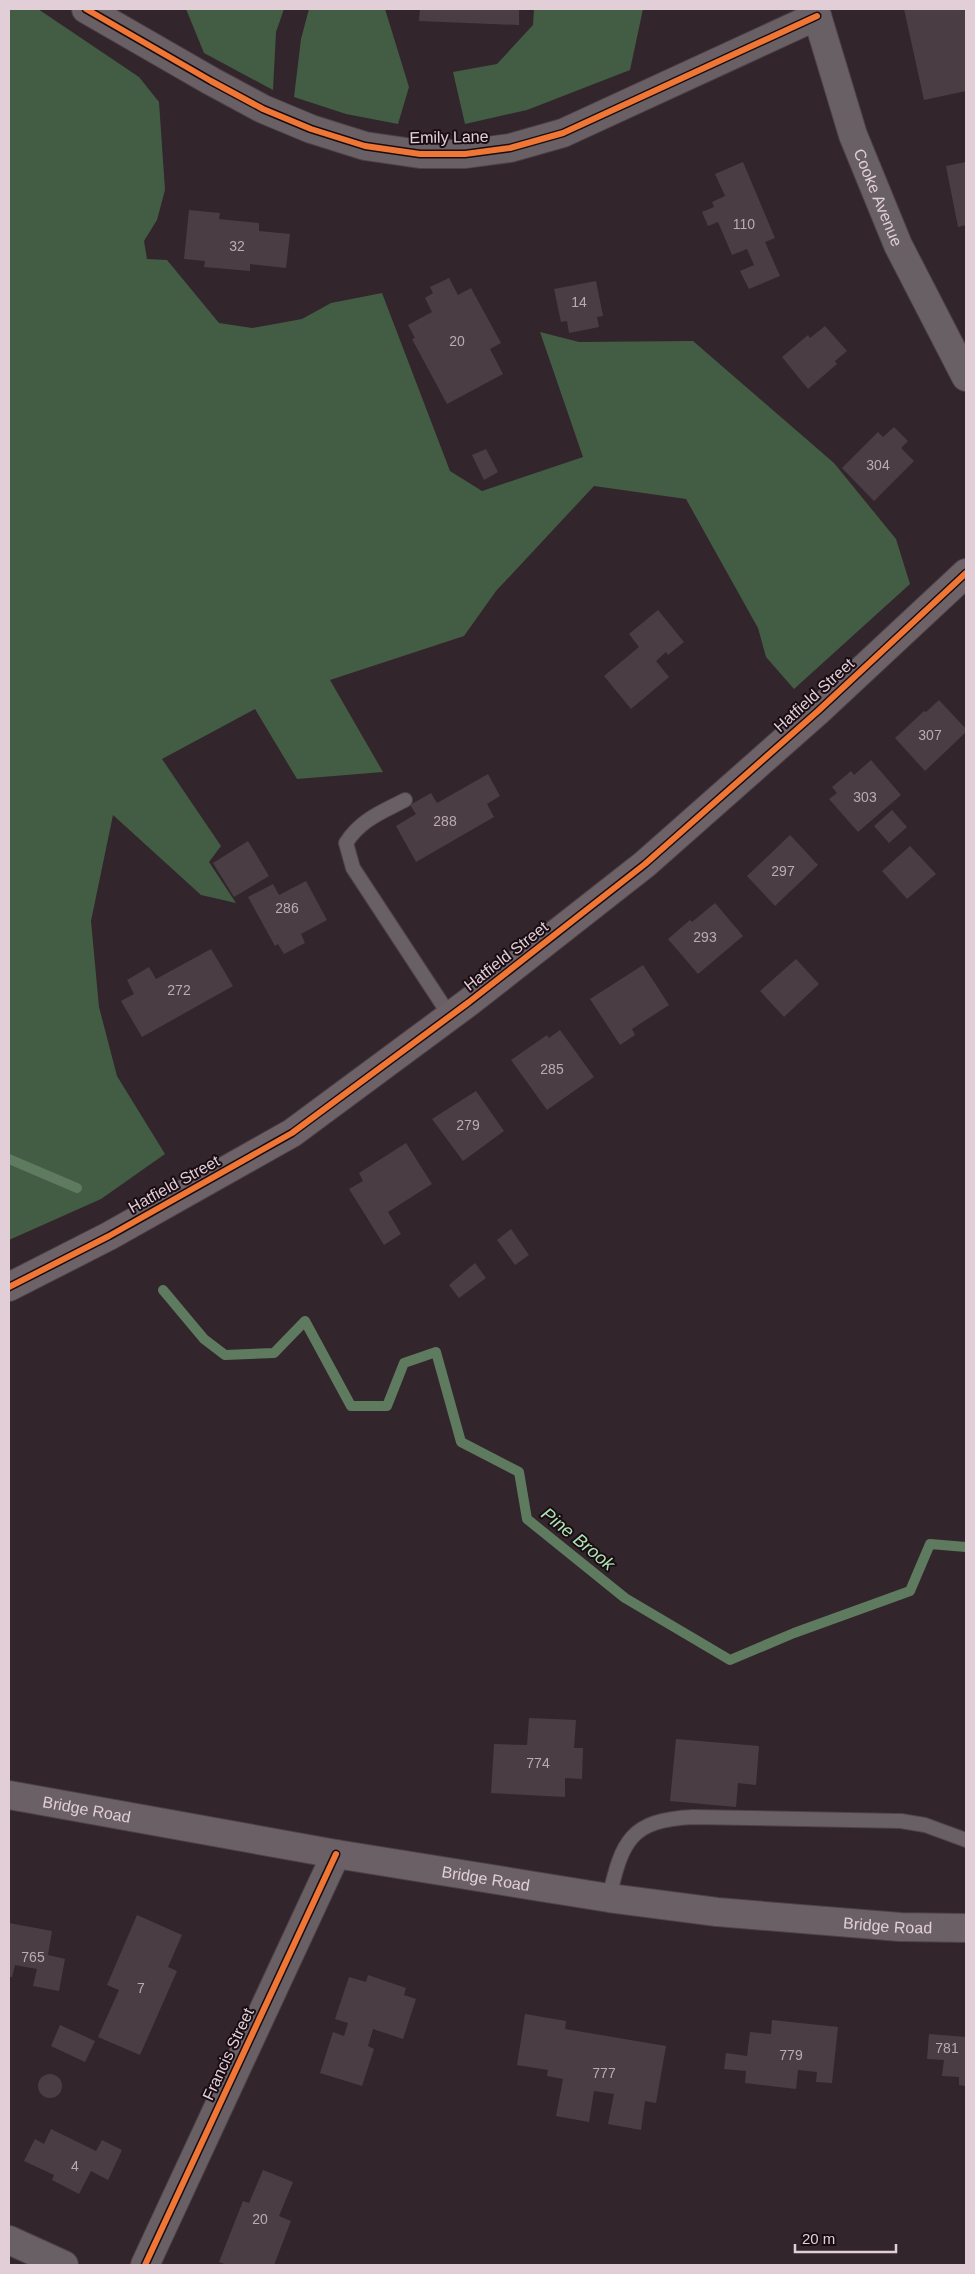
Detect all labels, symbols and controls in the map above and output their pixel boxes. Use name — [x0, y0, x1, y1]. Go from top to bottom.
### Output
street label: Emily Lane — [409, 128, 489, 146]
street label: Cooke Avenue — [851, 146, 906, 249]
house number: 110 — [733, 216, 755, 232]
house number: 32 — [229, 238, 245, 254]
house number: 14 — [571, 294, 587, 310]
house number: 20 — [449, 333, 465, 349]
house number: 304 — [866, 457, 890, 473]
street label: Hatfield Street — [771, 654, 858, 735]
house number: 307 — [918, 727, 942, 743]
house number: 303 — [853, 789, 877, 805]
house number: 288 — [433, 813, 457, 829]
house number: 297 — [771, 863, 795, 879]
house number: 286 — [275, 900, 299, 916]
street label: Hatfield Street — [461, 918, 552, 994]
house number: 293 — [693, 929, 717, 945]
house number: 272 — [167, 982, 191, 998]
house number: 285 — [540, 1061, 564, 1077]
house number: 279 — [456, 1117, 480, 1133]
street label: Hatfield Street — [126, 1152, 223, 1216]
water label: Pine Brook — [537, 1504, 619, 1575]
house number: 774 — [526, 1755, 550, 1771]
street label: Bridge Road — [41, 1793, 132, 1825]
street label: Bridge Road — [440, 1863, 531, 1894]
street label: Bridge Road — [843, 1914, 932, 1936]
house number: 765 — [21, 1949, 45, 1965]
house number: 7 — [137, 1980, 145, 1996]
street label: Francis Street — [199, 2005, 257, 2103]
house number: 781 — [935, 2040, 959, 2056]
house number: 779 — [779, 2047, 803, 2063]
house number: 777 — [592, 2065, 616, 2081]
house number: 4 — [71, 2158, 79, 2174]
house number: 20 — [252, 2211, 268, 2227]
scale bar — [795, 2222, 896, 2254]
text: 20 m — [802, 2230, 835, 2247]

